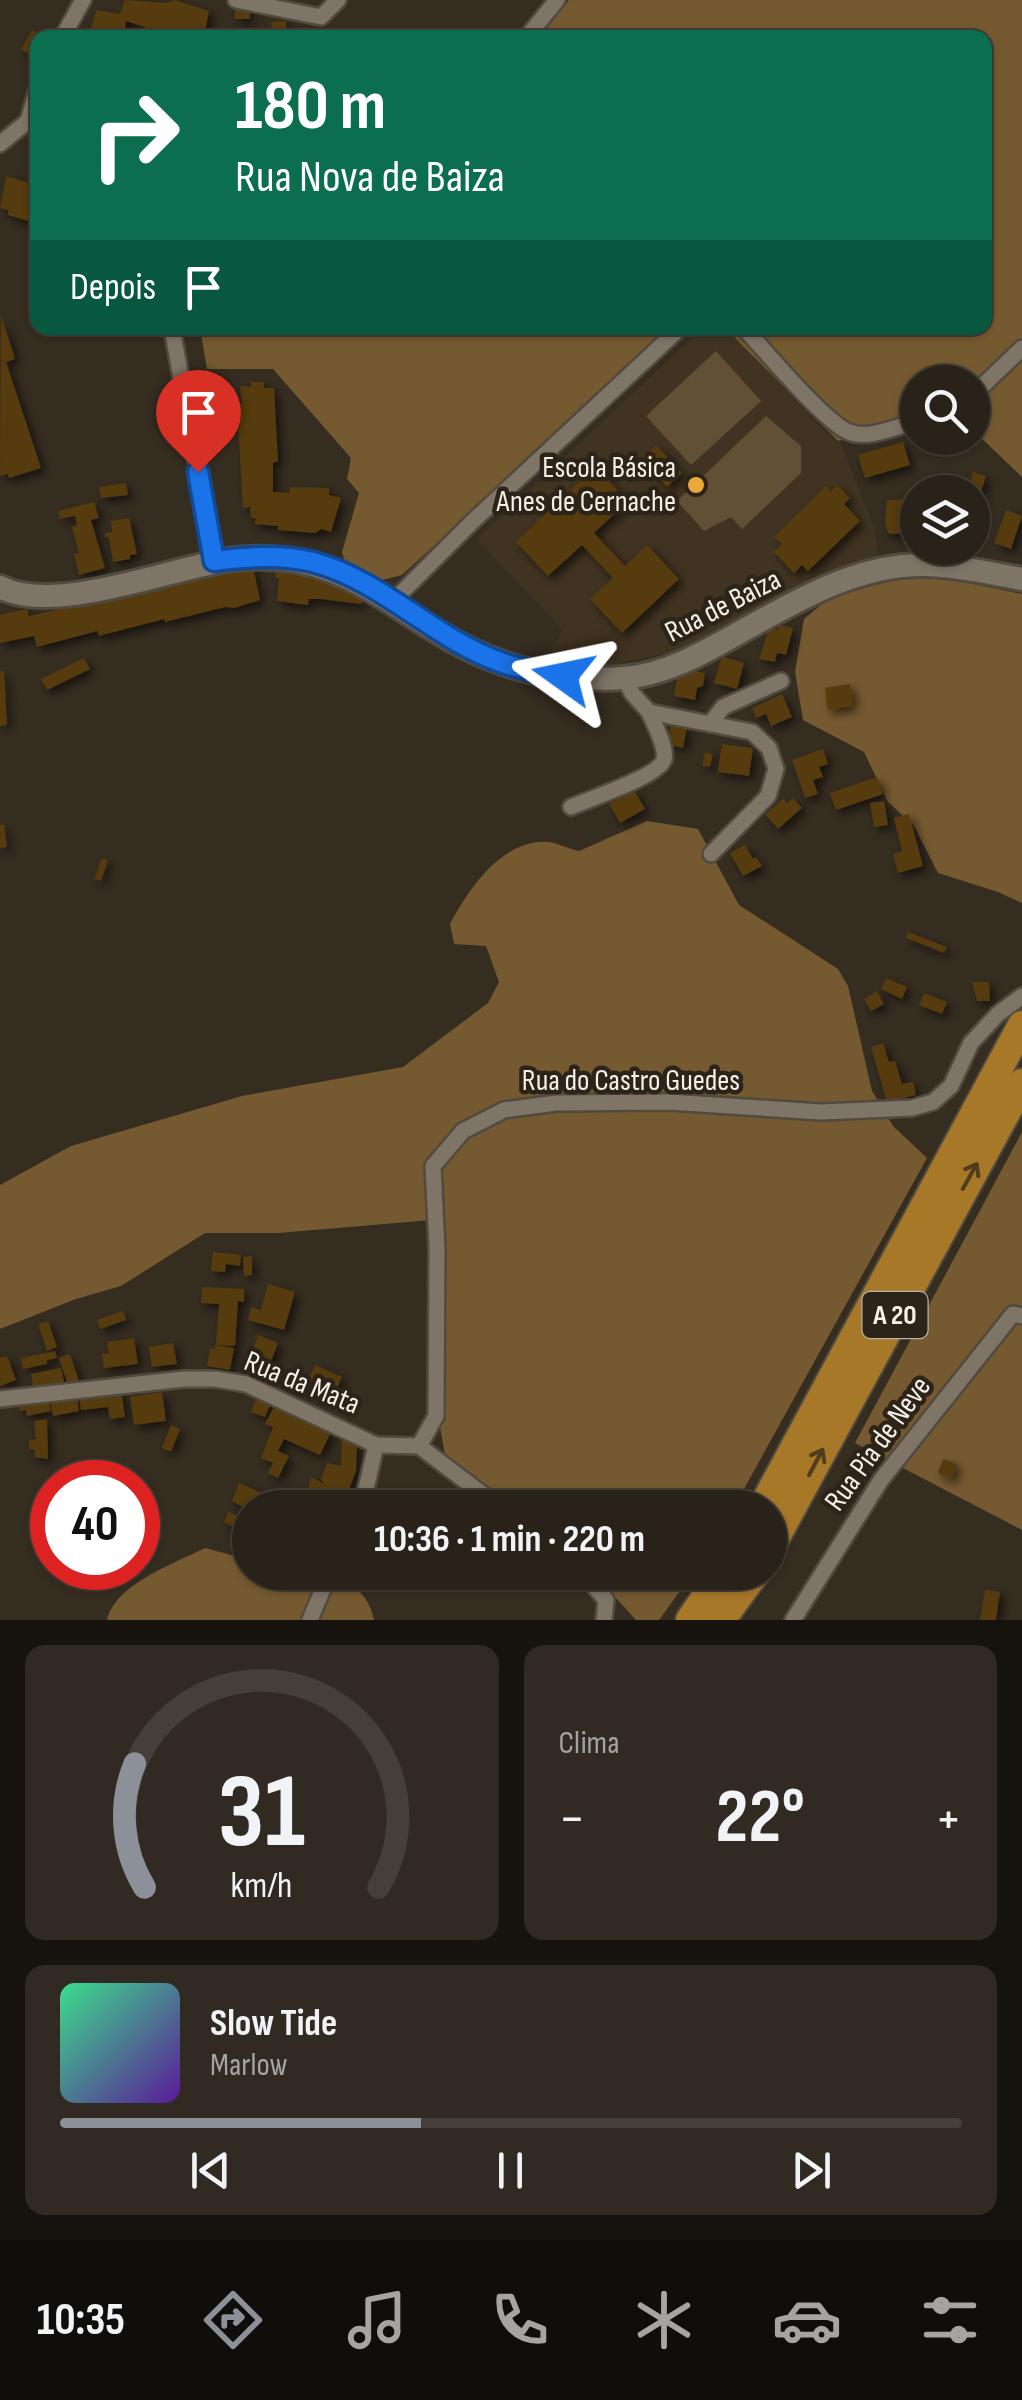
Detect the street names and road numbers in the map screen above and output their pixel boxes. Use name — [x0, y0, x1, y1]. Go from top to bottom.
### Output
street label: Rua de Baiza — [659, 562, 787, 650]
street label: Rua do Castro Guedes — [522, 1063, 740, 1099]
road number: A 20 — [862, 1292, 928, 1338]
street label: Rua da Mata — [239, 1344, 365, 1422]
street label: Rua Pia de Neve — [817, 1370, 939, 1518]

